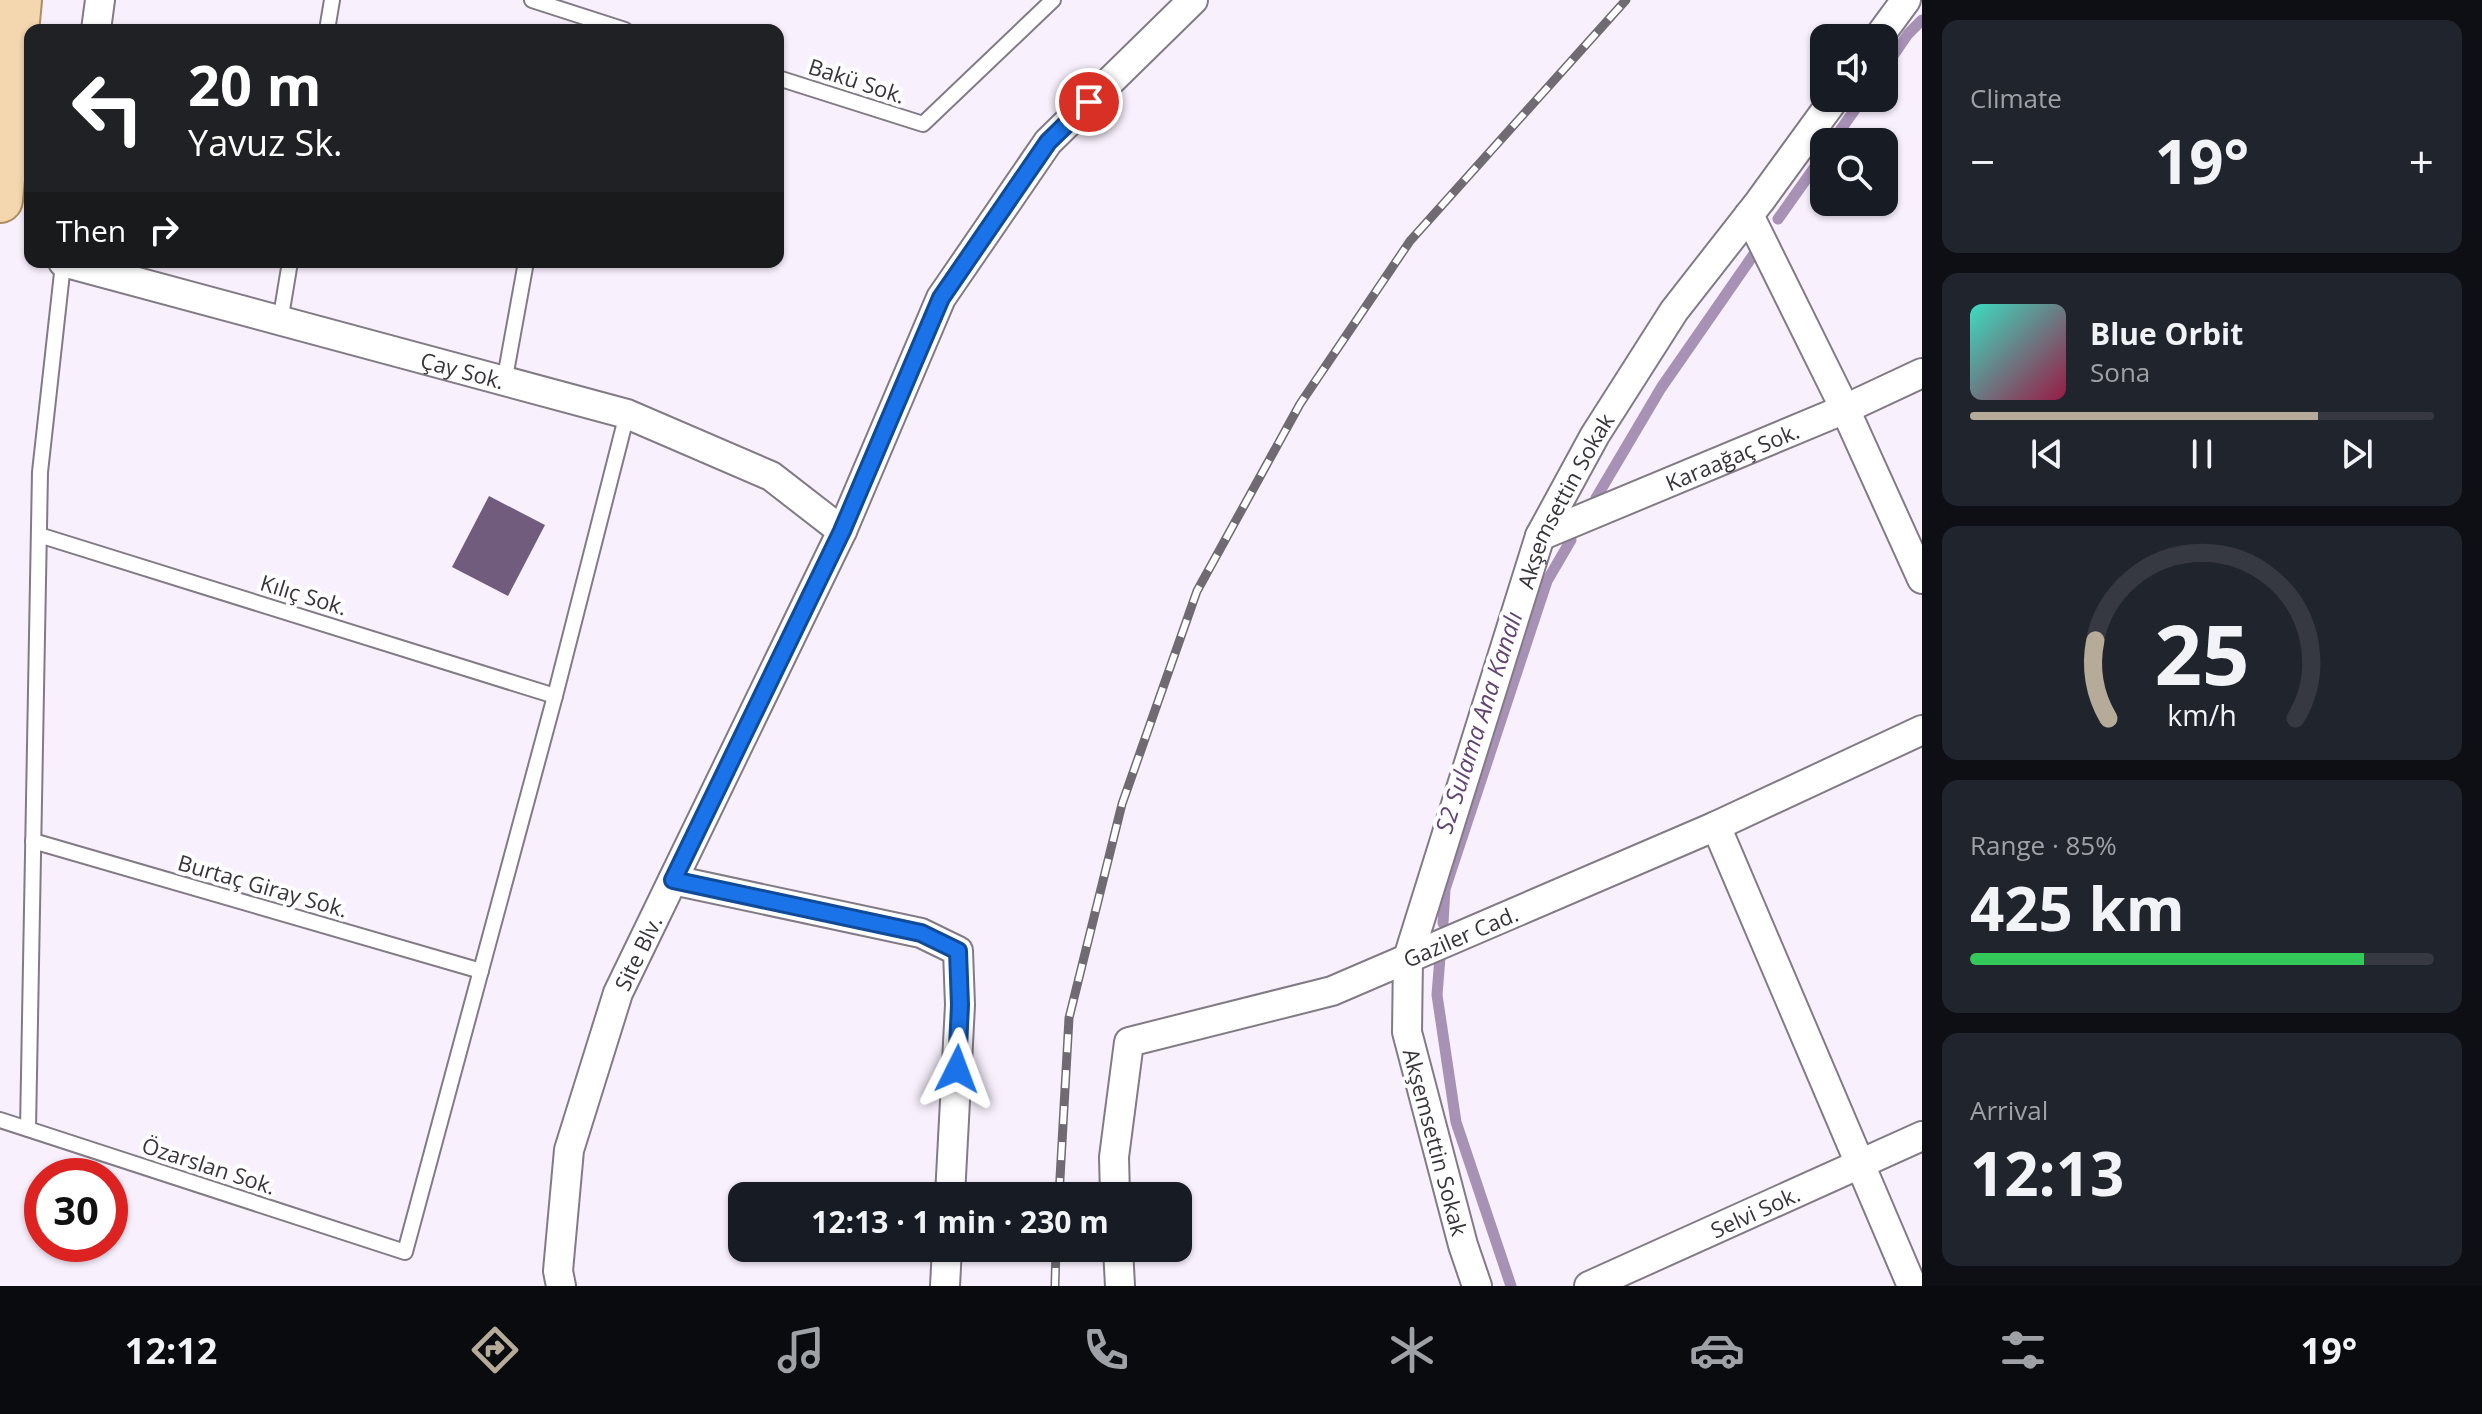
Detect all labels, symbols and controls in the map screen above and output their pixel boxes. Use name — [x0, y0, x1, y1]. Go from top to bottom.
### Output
map controls — [1810, 24, 1898, 216]
button: sound — [1810, 24, 1898, 112]
text: 20 m — [188, 46, 322, 122]
street label: Bakü Sok. — [805, 50, 909, 110]
icon: left — [56, 56, 160, 160]
pin — [1055, 68, 1123, 136]
icon: arrive — [1067, 80, 1111, 124]
text: Climate — [1970, 80, 2062, 116]
text: Yavuz Sk. — [188, 118, 343, 167]
text: 19° — [2155, 120, 2249, 202]
button: search — [1810, 128, 1898, 216]
text: − — [1970, 131, 1995, 191]
text: + — [2409, 131, 2434, 191]
icon: right — [142, 208, 186, 252]
text: Then — [56, 210, 126, 251]
text: Blue Orbit — [2090, 313, 2243, 354]
street label: Çay Sok. — [418, 344, 508, 395]
text: Sona — [2090, 354, 2150, 390]
street label: Akşemsettin Sokak — [1510, 407, 1621, 592]
street label: Karaağaç Sok. — [1661, 415, 1803, 497]
icon: previous — [2025, 432, 2069, 476]
icon: pause — [2180, 432, 2224, 476]
icon: next — [2335, 432, 2379, 476]
street label: Kılıç Sok. — [257, 567, 351, 621]
text: 25 — [2154, 596, 2250, 709]
water label: S2 Sulama Ana Kanalı — [1427, 607, 1529, 837]
text: km/h — [2167, 695, 2237, 734]
text: Range · 85% — [1970, 827, 2117, 863]
street label: Burtaç Giray Sok. — [175, 846, 351, 924]
text: 425 km — [1970, 867, 2185, 949]
street label: Gaziler Cad. — [1398, 898, 1522, 974]
street label: Site Blv. — [607, 910, 668, 995]
position arrow — [915, 1027, 999, 1111]
street label: Akşemsettin Sokak — [1397, 1045, 1476, 1239]
text: Arrival — [1970, 1092, 2048, 1128]
street label: Özarslan Sok. — [138, 1129, 280, 1201]
text: 12:13 — [1970, 1132, 2124, 1214]
speed limit sign: 30 — [24, 1158, 128, 1262]
street label: Selvi Sok. — [1706, 1178, 1804, 1244]
text: 12:13 · 1 min · 230 m — [811, 1201, 1109, 1242]
icon: directions — [467, 1322, 523, 1378]
icon: music — [773, 1322, 829, 1378]
icon: phone — [1078, 1322, 1134, 1378]
icon: climate — [1384, 1322, 1440, 1378]
icon: car — [1689, 1322, 1745, 1378]
icon: filters — [1995, 1322, 2051, 1378]
text: 12:12 — [125, 1326, 217, 1375]
text: 19° — [2301, 1326, 2357, 1375]

